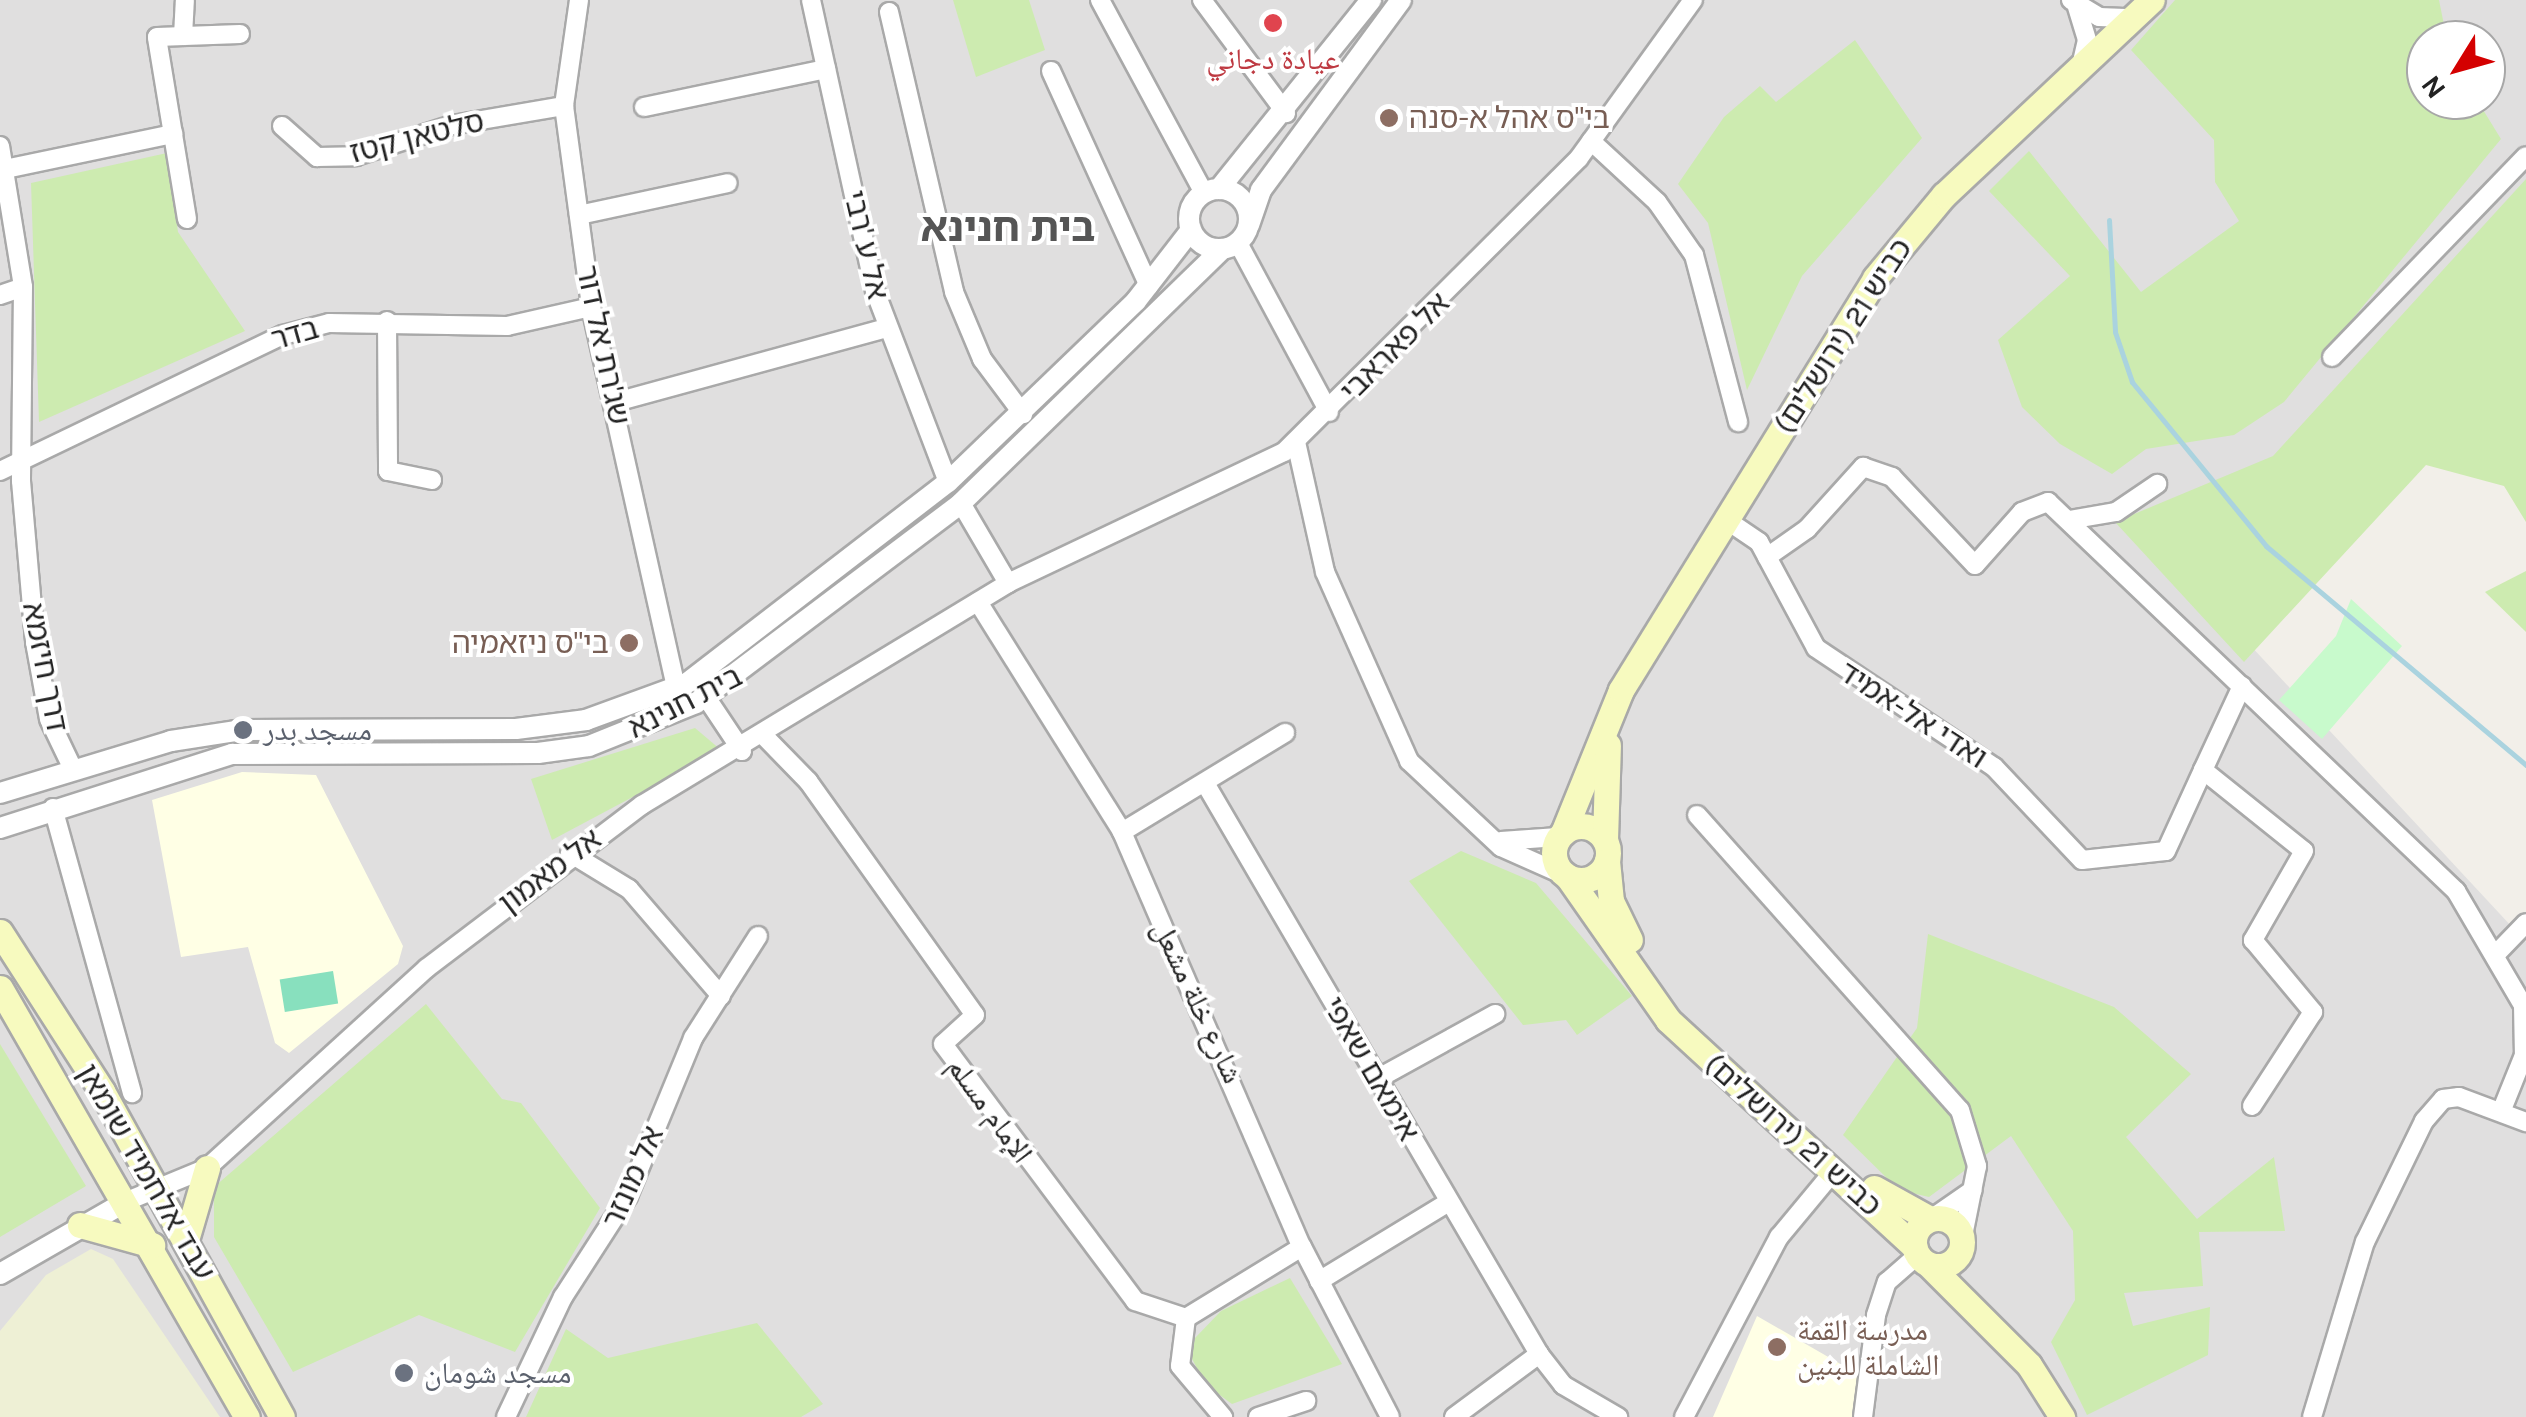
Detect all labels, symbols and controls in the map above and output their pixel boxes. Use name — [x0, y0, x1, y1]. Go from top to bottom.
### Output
marker: عيادة دجاني — [1260, 10, 1286, 36]
north arrow — [2406, 20, 2506, 120]
place label: عيادة دجاني — [1206, 41, 1340, 77]
text: N — [2414, 69, 2452, 105]
place label: בי"ס אהל א-סנה — [1409, 100, 1610, 136]
street label: סלטאן קטז — [346, 103, 488, 171]
marker: בי"ס אהל א-סנה — [1378, 107, 1400, 129]
street label: אל ע 'רבי — [836, 187, 896, 303]
district label: בית חנינא — [921, 204, 1095, 252]
street label: כביש 21 (ירושלים) — [1767, 232, 1919, 440]
street label: שג'רת אל דור — [569, 262, 637, 428]
street label: אל פאראבי — [1333, 285, 1457, 409]
street label: בדר — [267, 310, 323, 358]
street label: דרך חיזמא — [15, 599, 75, 735]
place label: בי"ס ניזאמיה — [452, 625, 609, 661]
marker: בי"ס ניזאמיה — [618, 632, 640, 654]
street label: ואדי אל-אמיד — [1832, 654, 1994, 776]
street label: בית חנינא — [622, 658, 748, 746]
place label: مسجد بدر — [263, 712, 372, 748]
marker: مسجد بدر — [232, 719, 254, 741]
street label: אל מאמון — [492, 821, 608, 921]
street label: شارع خلة مشعل — [1145, 915, 1251, 1089]
street label: אימאם שאפי — [1315, 990, 1427, 1148]
street label: כביש 21 (ירושלים) — [1697, 1046, 1889, 1224]
street label: الإمام مسلم — [939, 1050, 1041, 1170]
street label: עבד אלחמיד שומאן — [69, 1057, 223, 1287]
street label: אל מונזר — [595, 1121, 671, 1233]
place label: مدرسة القمة الشاملة للبنين — [1797, 1312, 1939, 1382]
marker: مدرسة القمة الشاملة للبنين — [1766, 1336, 1788, 1358]
place label: مسجد شومان — [424, 1355, 572, 1391]
marker: مسجد شومان — [393, 1362, 415, 1384]

